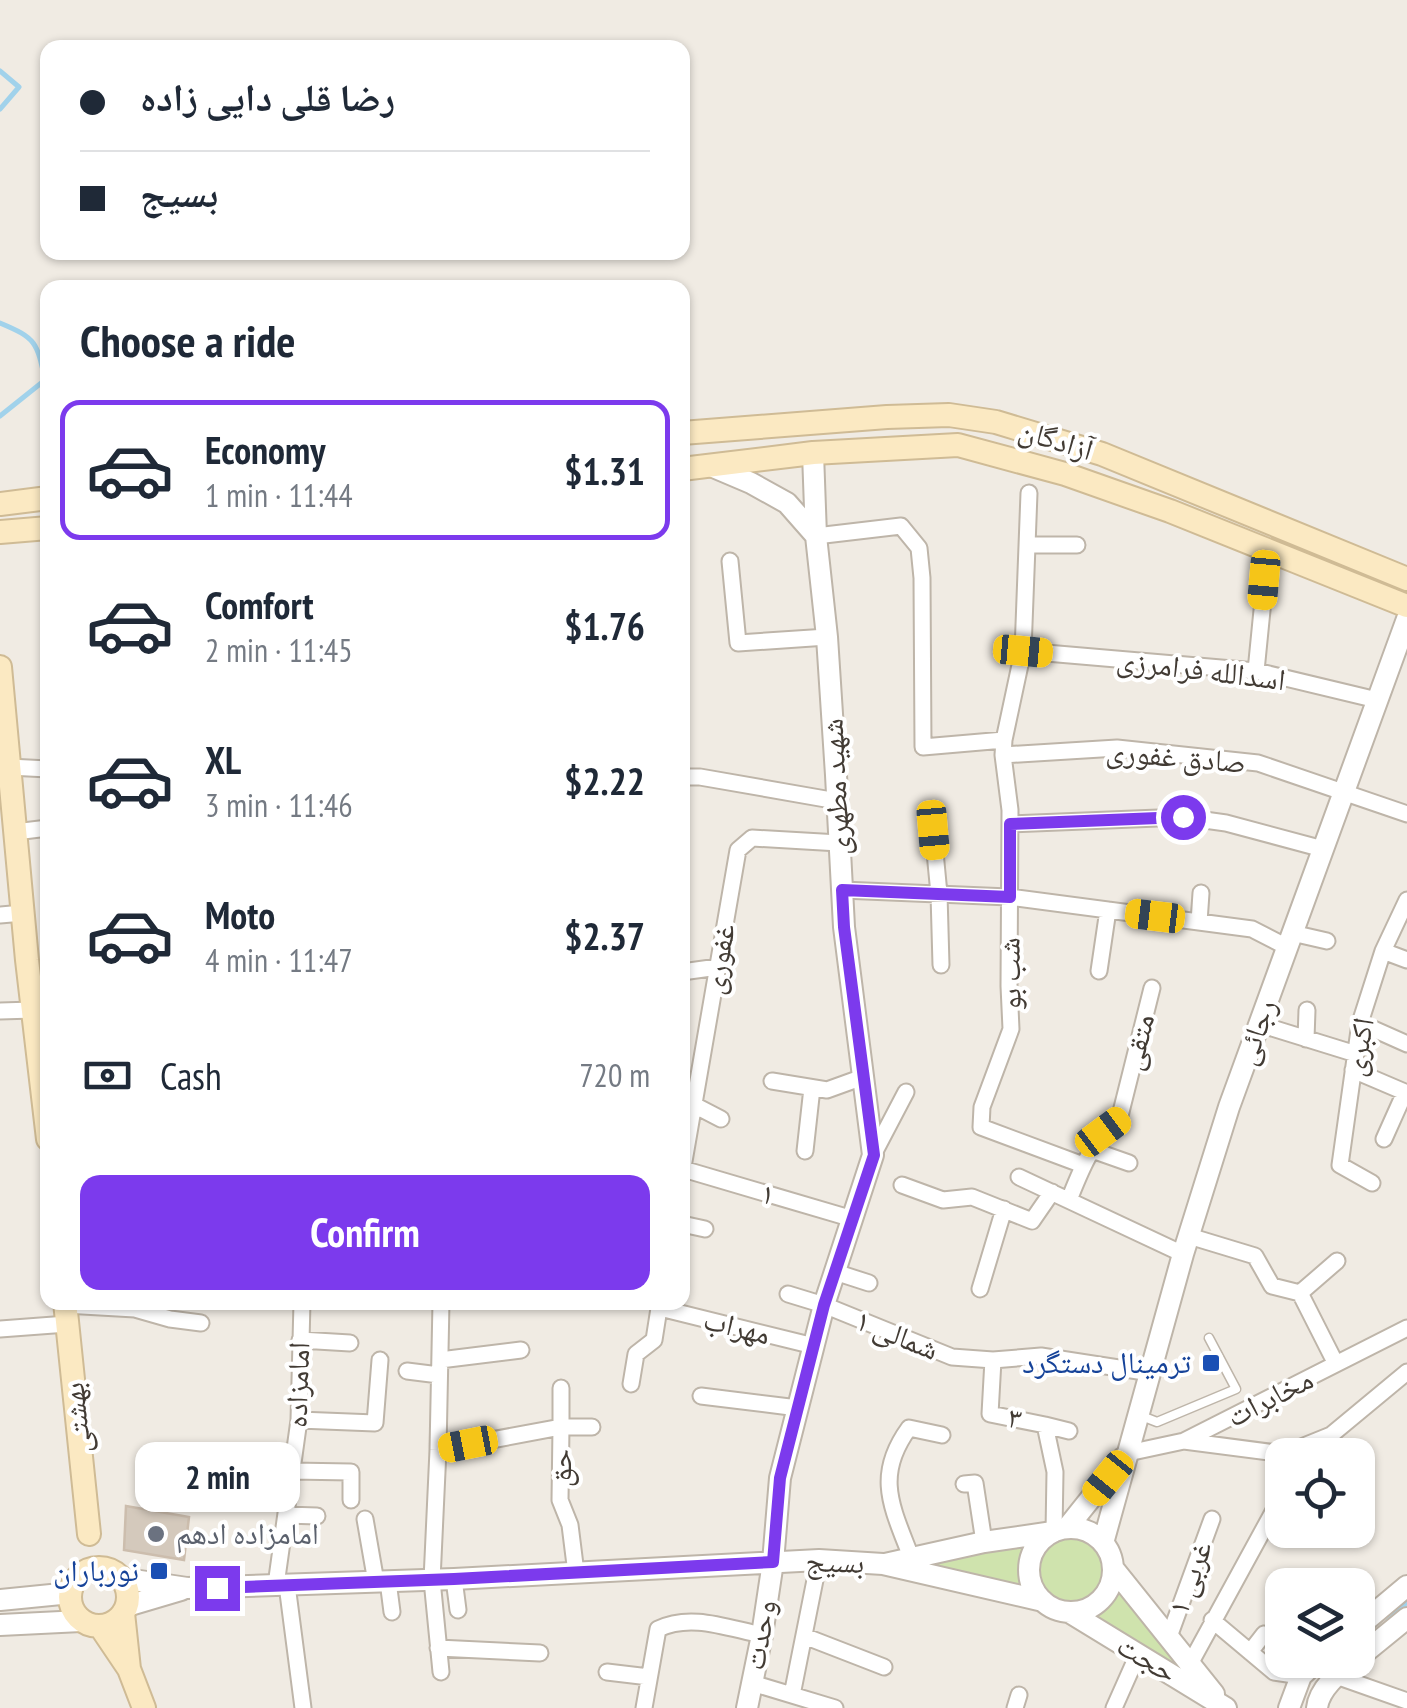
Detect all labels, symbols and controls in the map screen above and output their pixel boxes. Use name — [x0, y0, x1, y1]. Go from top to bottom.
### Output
text: رضا قلی دایی زاده — [140, 72, 395, 121]
text: بسیج — [140, 168, 218, 217]
text: Choose a ride — [80, 311, 295, 369]
street label: آزادگان — [1014, 409, 1100, 469]
icon: car — [85, 425, 175, 515]
text: Economy — [205, 425, 325, 474]
text: $1.31 — [564, 446, 645, 495]
text: 1 min · 11:44 — [205, 474, 353, 516]
car — [1246, 549, 1282, 611]
icon: car — [85, 580, 175, 670]
text: Comfort — [205, 580, 314, 629]
text: $1.76 — [564, 601, 645, 650]
text: 2 min · 11:45 — [205, 629, 353, 671]
car — [992, 633, 1054, 669]
street label: اسدالله فرامرزی — [1115, 639, 1288, 698]
street label: شهید مطهری — [811, 718, 858, 857]
street label: صادق غفوری — [1105, 730, 1248, 781]
icon: car — [85, 735, 175, 825]
text: XL — [205, 735, 241, 784]
text: $2.22 — [564, 756, 645, 805]
text: 3 min · 11:46 — [205, 784, 353, 826]
route start — [1161, 795, 1206, 840]
car — [915, 799, 951, 861]
icon: car — [85, 890, 175, 980]
text: Moto — [205, 890, 275, 939]
car — [1123, 897, 1187, 935]
text: $2.37 — [564, 911, 645, 960]
street label: غفوری — [692, 920, 743, 997]
street label: شب بو — [988, 937, 1029, 1011]
text: 4 min · 11:47 — [205, 939, 353, 981]
street label: رجائی — [1225, 993, 1284, 1070]
street label: متقی — [1111, 1009, 1162, 1074]
street label: اکبری — [1333, 1014, 1382, 1079]
icon: cash — [80, 1048, 135, 1103]
text: Cash — [160, 1051, 222, 1100]
text: 720 m — [579, 1054, 650, 1096]
car — [1070, 1102, 1136, 1162]
street label: ۱ — [757, 1172, 780, 1213]
button: Confirm — [80, 1175, 650, 1290]
street label: مهراب — [700, 1298, 775, 1353]
street label: ۱ شمالی — [850, 1299, 945, 1368]
street label: امامزاده — [276, 1341, 317, 1429]
place label: ترمینال دستگرد — [1022, 1342, 1191, 1381]
marker: ترمینال دستگرد — [1200, 1352, 1222, 1374]
street label: مخابرات — [1220, 1358, 1319, 1435]
street label: بهشتی — [52, 1381, 99, 1455]
street label: ۳ — [1005, 1396, 1026, 1437]
car — [436, 1424, 500, 1464]
map controls — [1265, 1438, 1375, 1678]
button: locate — [1265, 1438, 1375, 1548]
callout: 2 min — [134, 1443, 300, 1513]
car — [1077, 1445, 1139, 1511]
street label: حق — [540, 1449, 579, 1487]
text: 2 min — [185, 1456, 250, 1498]
place label: امامزاده ادهم — [176, 1513, 319, 1554]
marker: امامزاده ادهم — [145, 1523, 167, 1545]
street label: ۱ غربی — [1157, 1535, 1220, 1620]
street label: بسیج — [805, 1540, 865, 1582]
place label: نورباران — [53, 1550, 139, 1589]
marker: نورباران — [148, 1560, 170, 1582]
route end — [195, 1566, 240, 1611]
button: layers — [1265, 1568, 1375, 1678]
street label: وحدت — [733, 1597, 784, 1673]
street label: حجت — [1110, 1625, 1185, 1691]

